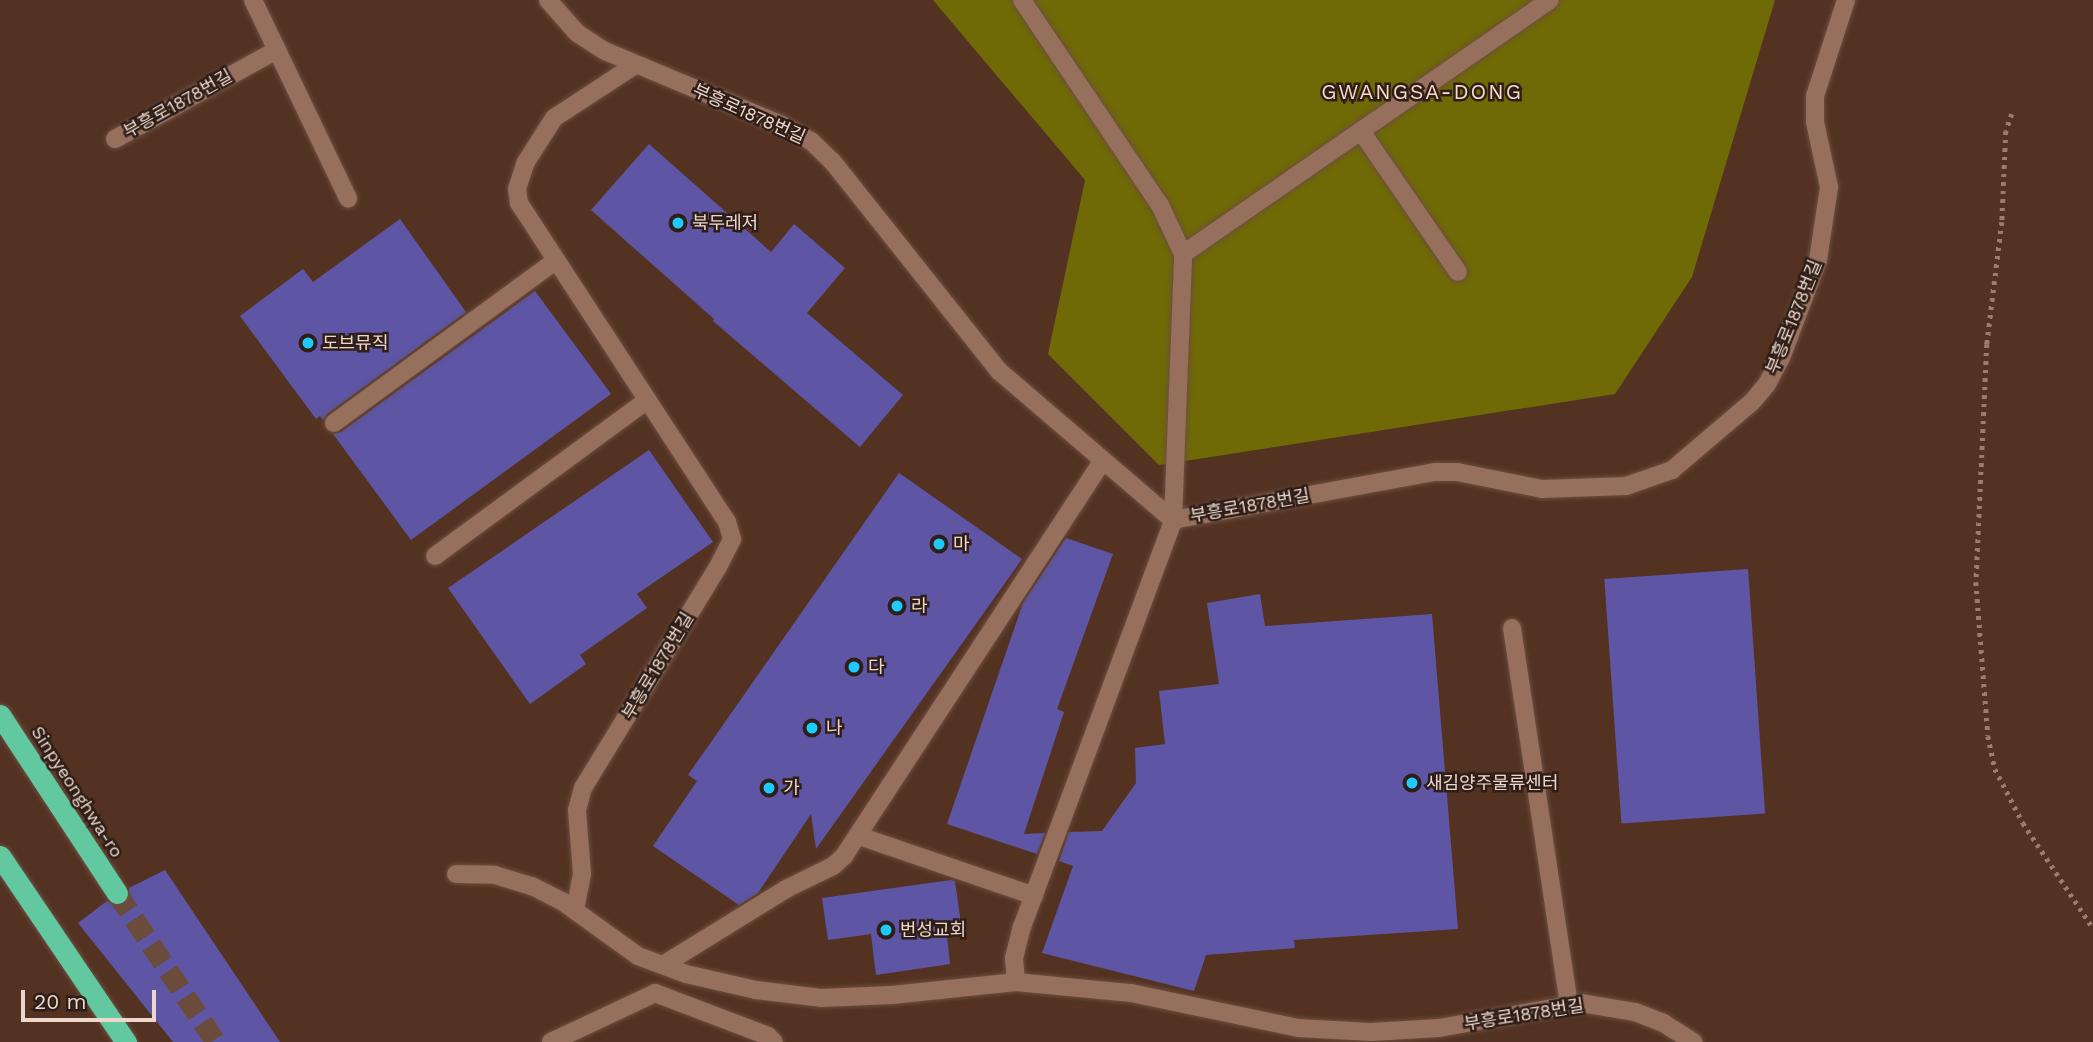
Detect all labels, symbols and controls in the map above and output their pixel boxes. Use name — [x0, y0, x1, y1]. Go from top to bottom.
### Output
street label: 부흥로1878번길 — [120, 65, 236, 143]
district label: GWANGSA-DONG — [1323, 79, 1521, 105]
street label: 부흥로1878번길 — [689, 80, 809, 148]
place label: 북두레저 — [692, 212, 758, 234]
marker: 북두레저 — [670, 215, 686, 231]
street label: 부흥로1878번길 — [1761, 257, 1827, 377]
place label: 도브뮤직 — [322, 332, 388, 354]
marker: 도브뮤직 — [300, 335, 316, 351]
street label: 부흥로1878번길 — [1189, 485, 1311, 527]
place label: 마 — [953, 533, 970, 555]
marker: 마 — [931, 536, 947, 552]
place label: 라 — [911, 595, 928, 617]
marker: 라 — [889, 598, 905, 614]
street label: 부흥로1878번길 — [618, 609, 698, 723]
place label: 다 — [868, 656, 885, 678]
marker: 다 — [846, 659, 862, 675]
place label: 나 — [826, 717, 843, 739]
marker: 나 — [804, 720, 820, 736]
street label: Sinpyeonghwa-ro — [26, 722, 128, 862]
place label: 새김양주물류센터 — [1426, 772, 1558, 794]
marker: 새김양주물류센터 — [1404, 775, 1420, 791]
place label: 가 — [783, 777, 800, 799]
marker: 가 — [761, 780, 777, 796]
place label: 번성교회 — [900, 919, 966, 941]
marker: 번성교회 — [878, 922, 894, 938]
scale bar — [24, 976, 159, 1020]
text: 20 m — [34, 989, 86, 1014]
street label: 부흥로1878번길 — [1463, 995, 1585, 1035]

